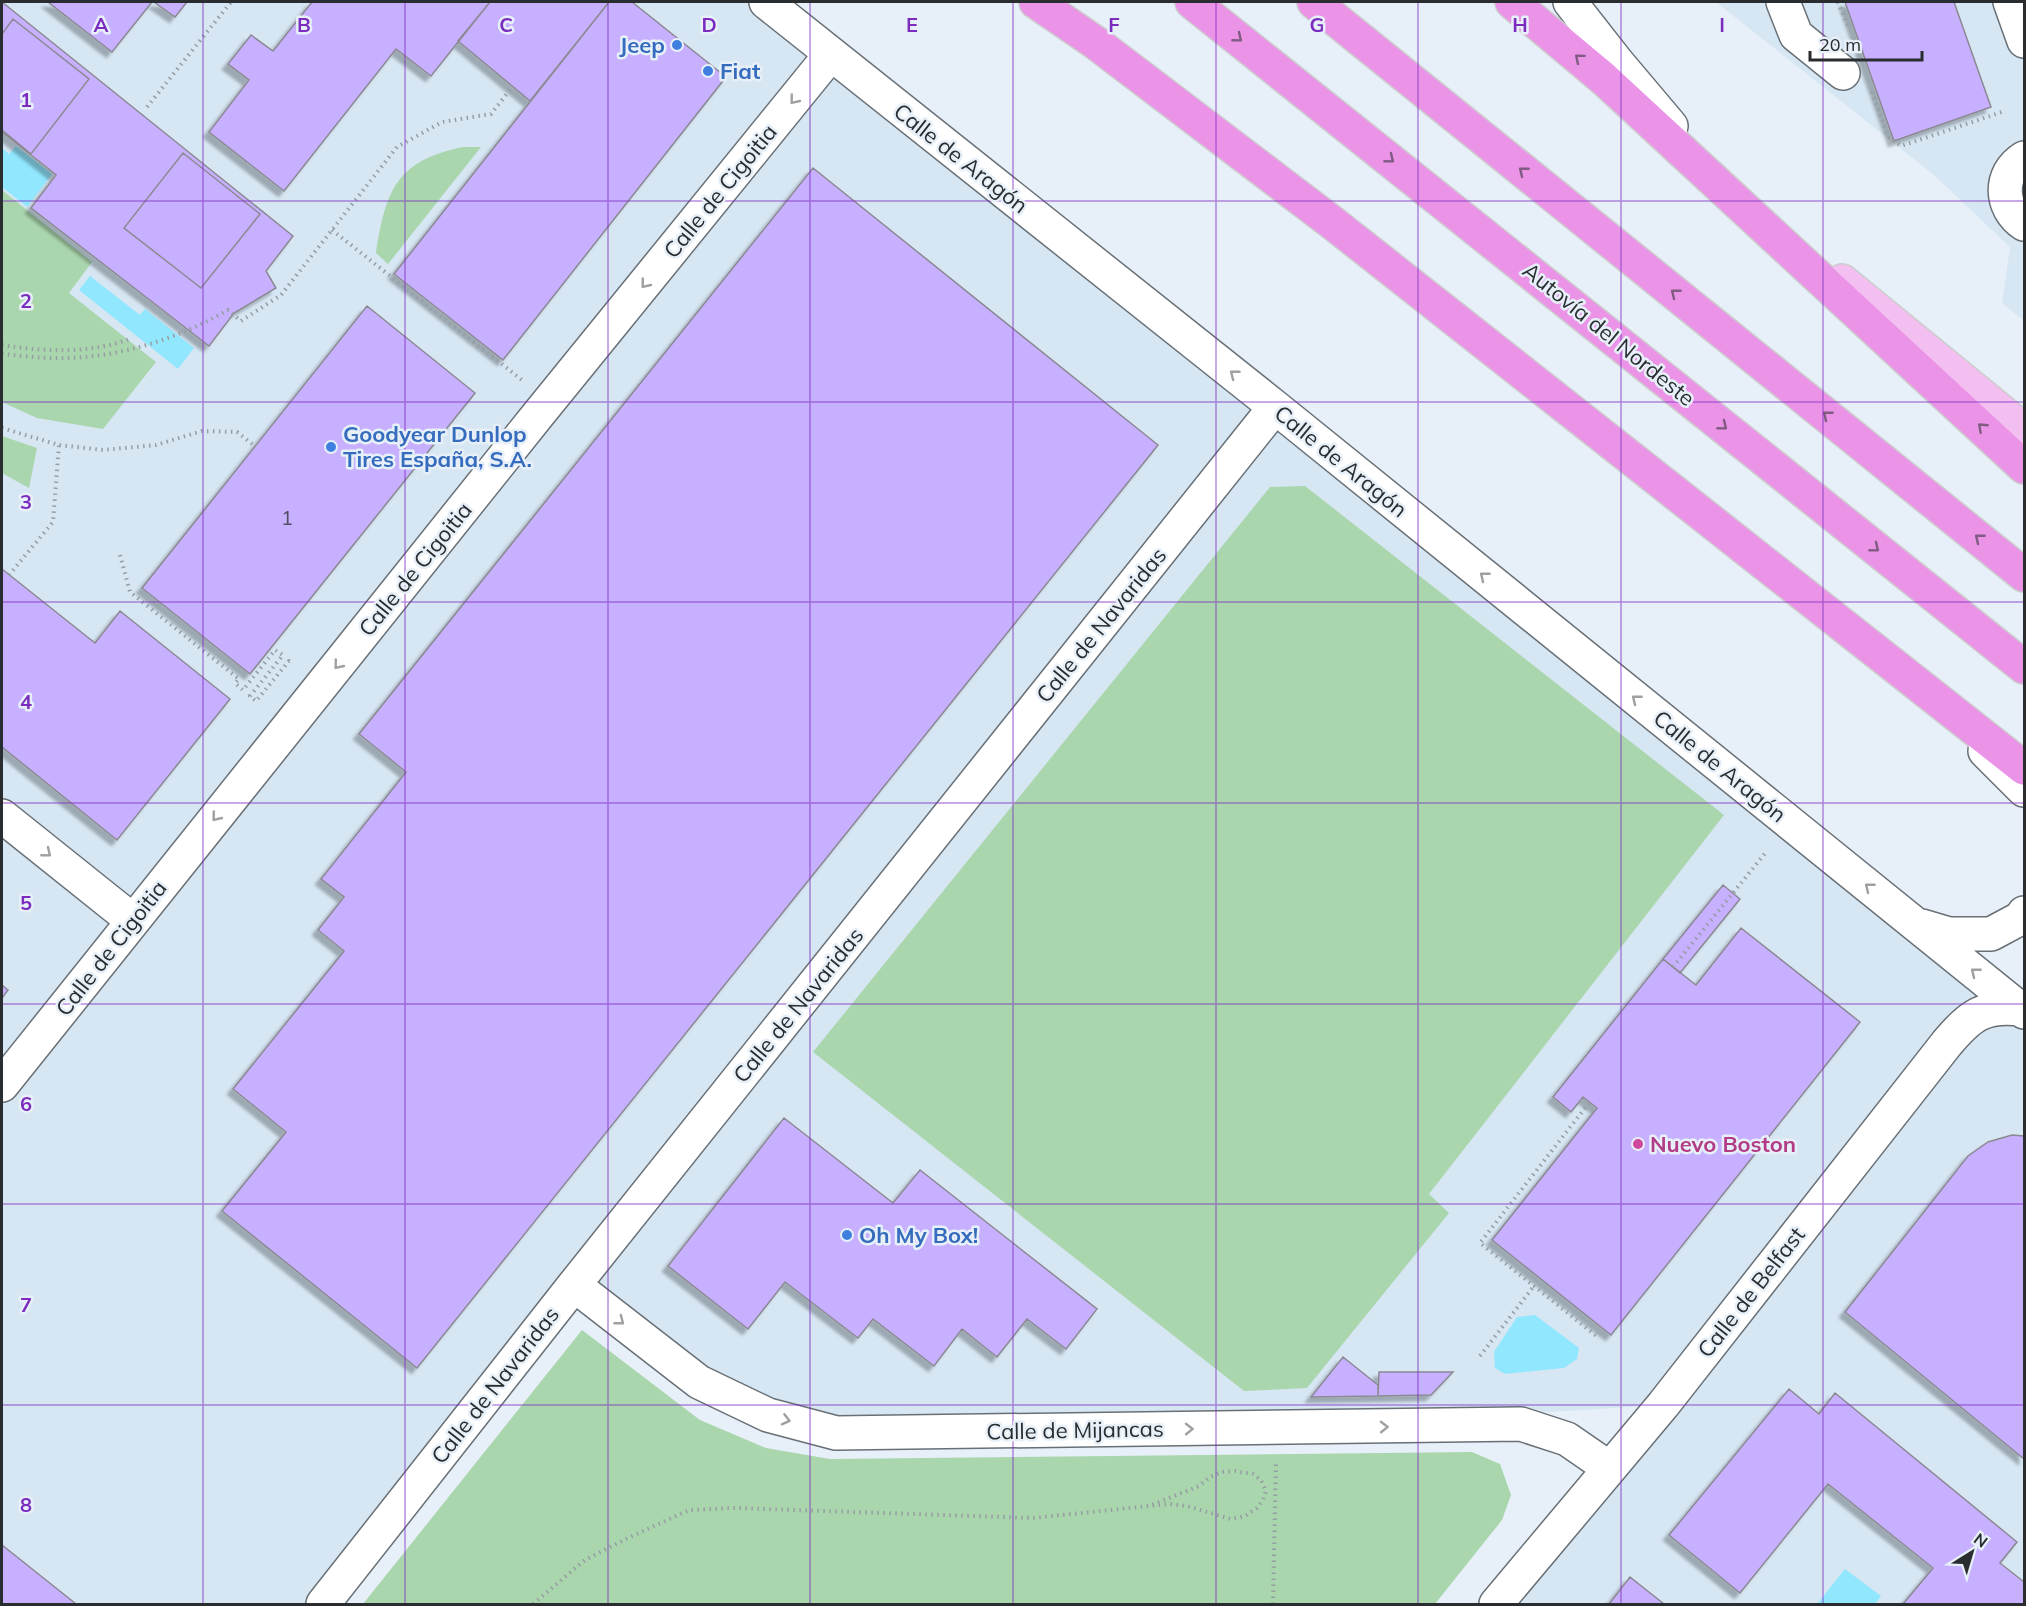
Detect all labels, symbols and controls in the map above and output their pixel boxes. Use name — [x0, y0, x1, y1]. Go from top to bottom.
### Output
text: A — [94, 12, 109, 37]
text: B — [297, 12, 311, 37]
text: C — [499, 12, 513, 37]
text: D — [701, 12, 717, 37]
text: E — [906, 12, 918, 37]
text: F — [1108, 12, 1120, 37]
text: G — [1310, 12, 1324, 37]
text: H — [1512, 12, 1528, 37]
text: I — [1719, 12, 1725, 37]
scale bar — [1810, 24, 1922, 62]
one-way arrow — [1231, 30, 1242, 41]
place label: Jeep — [619, 31, 665, 59]
text: 20 m — [1819, 33, 1861, 56]
marker: Jeep — [670, 38, 684, 52]
one-way arrow — [1575, 54, 1586, 65]
place label: Fiat — [720, 57, 760, 85]
marker: Fiat — [701, 64, 715, 78]
text: 1 — [20, 87, 32, 112]
one-way arrow — [790, 93, 801, 104]
street label: Calle de Aragón — [888, 97, 1034, 219]
street label: Calle de Cigoitia — [657, 118, 783, 264]
one-way arrow — [1384, 152, 1395, 163]
one-way arrow — [1519, 167, 1530, 178]
street label: Autovía del Nordeste — [1517, 256, 1701, 412]
one-way arrow — [641, 277, 652, 288]
text: 2 — [20, 288, 32, 313]
one-way arrow — [1671, 289, 1682, 300]
one-way arrow — [1230, 371, 1241, 382]
street label: Calle de Aragón — [1269, 399, 1413, 523]
one-way arrow — [1823, 412, 1834, 423]
one-way arrow — [1716, 418, 1727, 429]
place label: Goodyear Dunlop Tires España, S.A. — [343, 420, 532, 473]
one-way arrow — [1978, 423, 1988, 434]
marker: Goodyear Dunlop Tires España, S.A. — [324, 440, 338, 454]
text: 3 — [20, 489, 32, 514]
street label: Calle de Cigoitia — [352, 496, 478, 642]
house number: 1 — [281, 505, 293, 530]
one-way arrow — [1975, 534, 1986, 545]
one-way arrow — [1868, 540, 1879, 551]
street label: Calle de Navaridas — [1030, 542, 1172, 708]
one-way arrow — [1480, 573, 1491, 584]
one-way arrow — [334, 658, 345, 669]
text: 4 — [20, 689, 32, 714]
one-way arrow — [1631, 695, 1642, 706]
street label: Calle de Aragón — [1648, 704, 1792, 828]
one-way arrow — [212, 810, 223, 821]
one-way arrow — [40, 845, 51, 856]
street label: Calle de Cigoitia — [49, 875, 173, 1021]
one-way arrow — [1865, 883, 1876, 894]
text: 5 — [20, 890, 32, 915]
street label: Calle de Navaridas — [727, 922, 869, 1088]
one-way arrow — [1971, 969, 1982, 980]
text: 6 — [20, 1091, 32, 1116]
place label: Nuevo Boston — [1650, 1130, 1796, 1158]
marker: Nuevo Boston — [1631, 1137, 1645, 1151]
place label: Oh My Box! — [859, 1221, 978, 1249]
street label: Calle de Belfast — [1691, 1221, 1811, 1363]
marker: Oh My Box! — [840, 1228, 854, 1242]
text: 7 — [20, 1292, 32, 1317]
street label: Calle de Navaridas — [425, 1301, 565, 1469]
one-way arrow — [613, 1313, 624, 1324]
one-way arrow — [780, 1412, 790, 1425]
street label: Calle de Mijancas — [986, 1414, 1164, 1446]
one-way arrow — [1379, 1421, 1388, 1433]
one-way arrow — [1185, 1423, 1194, 1435]
text: 8 — [20, 1492, 32, 1517]
north arrow — [1942, 1522, 2002, 1582]
text: N — [1970, 1528, 1992, 1552]

